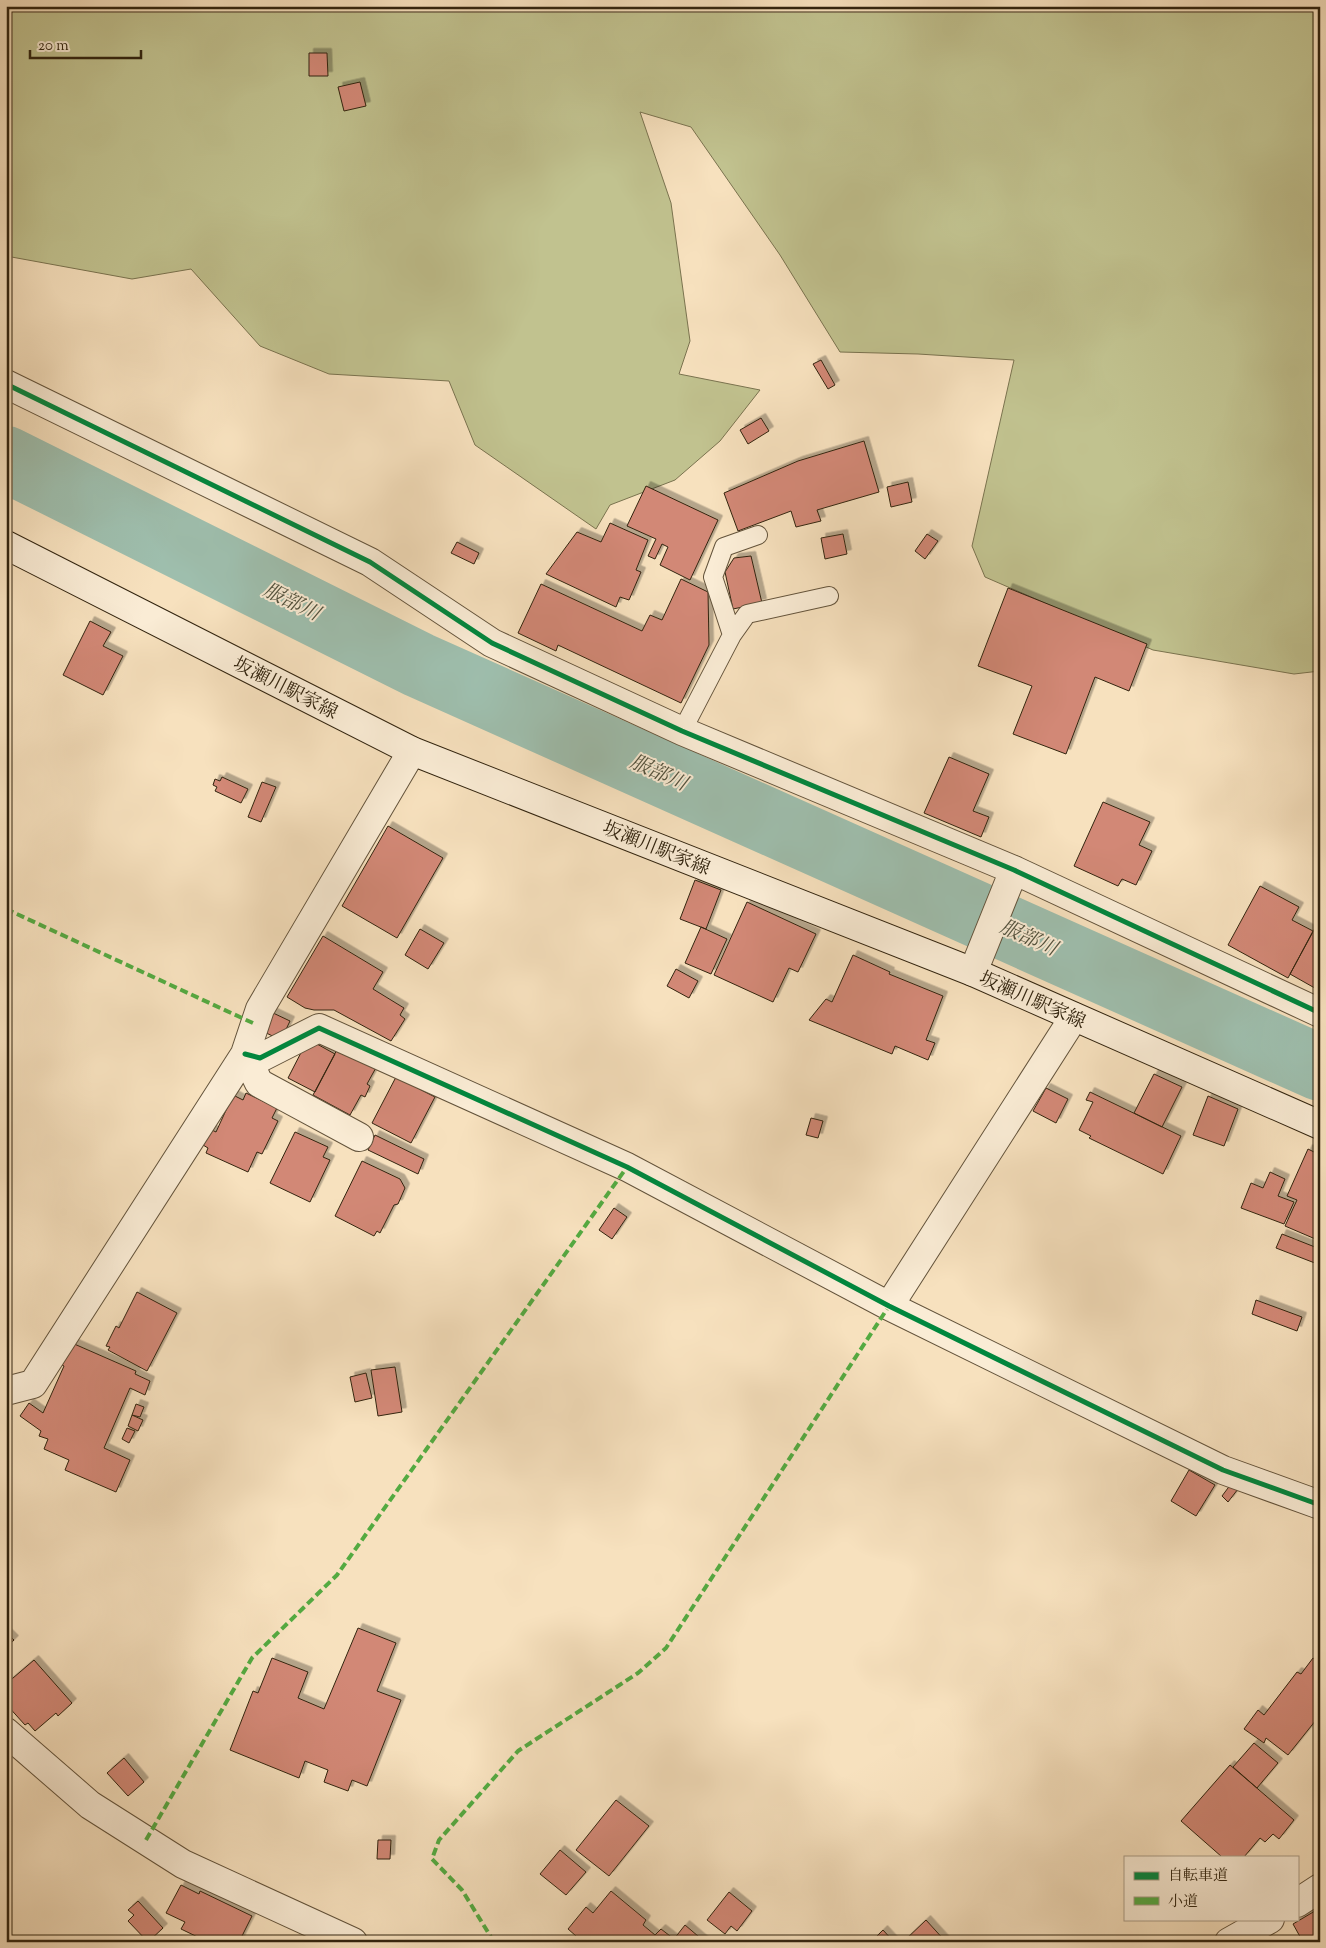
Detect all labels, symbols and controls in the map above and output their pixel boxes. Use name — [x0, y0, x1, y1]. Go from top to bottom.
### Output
scale bar — [30, 28, 141, 60]
text: 20 m — [38, 36, 69, 57]
water label: 服部川 — [258, 577, 326, 630]
street label: 坂瀬川駅家線 — [228, 651, 342, 727]
water label: 服部川 — [625, 749, 693, 801]
street label: 坂瀬川駅家線 — [598, 815, 714, 883]
water label: 服部川 — [995, 914, 1063, 966]
street label: 坂瀬川駅家線 — [974, 966, 1090, 1037]
legend — [1124, 1856, 1298, 1920]
text: 自転車道 — [1168, 1866, 1228, 1887]
text: 小道 — [1168, 1892, 1198, 1913]

